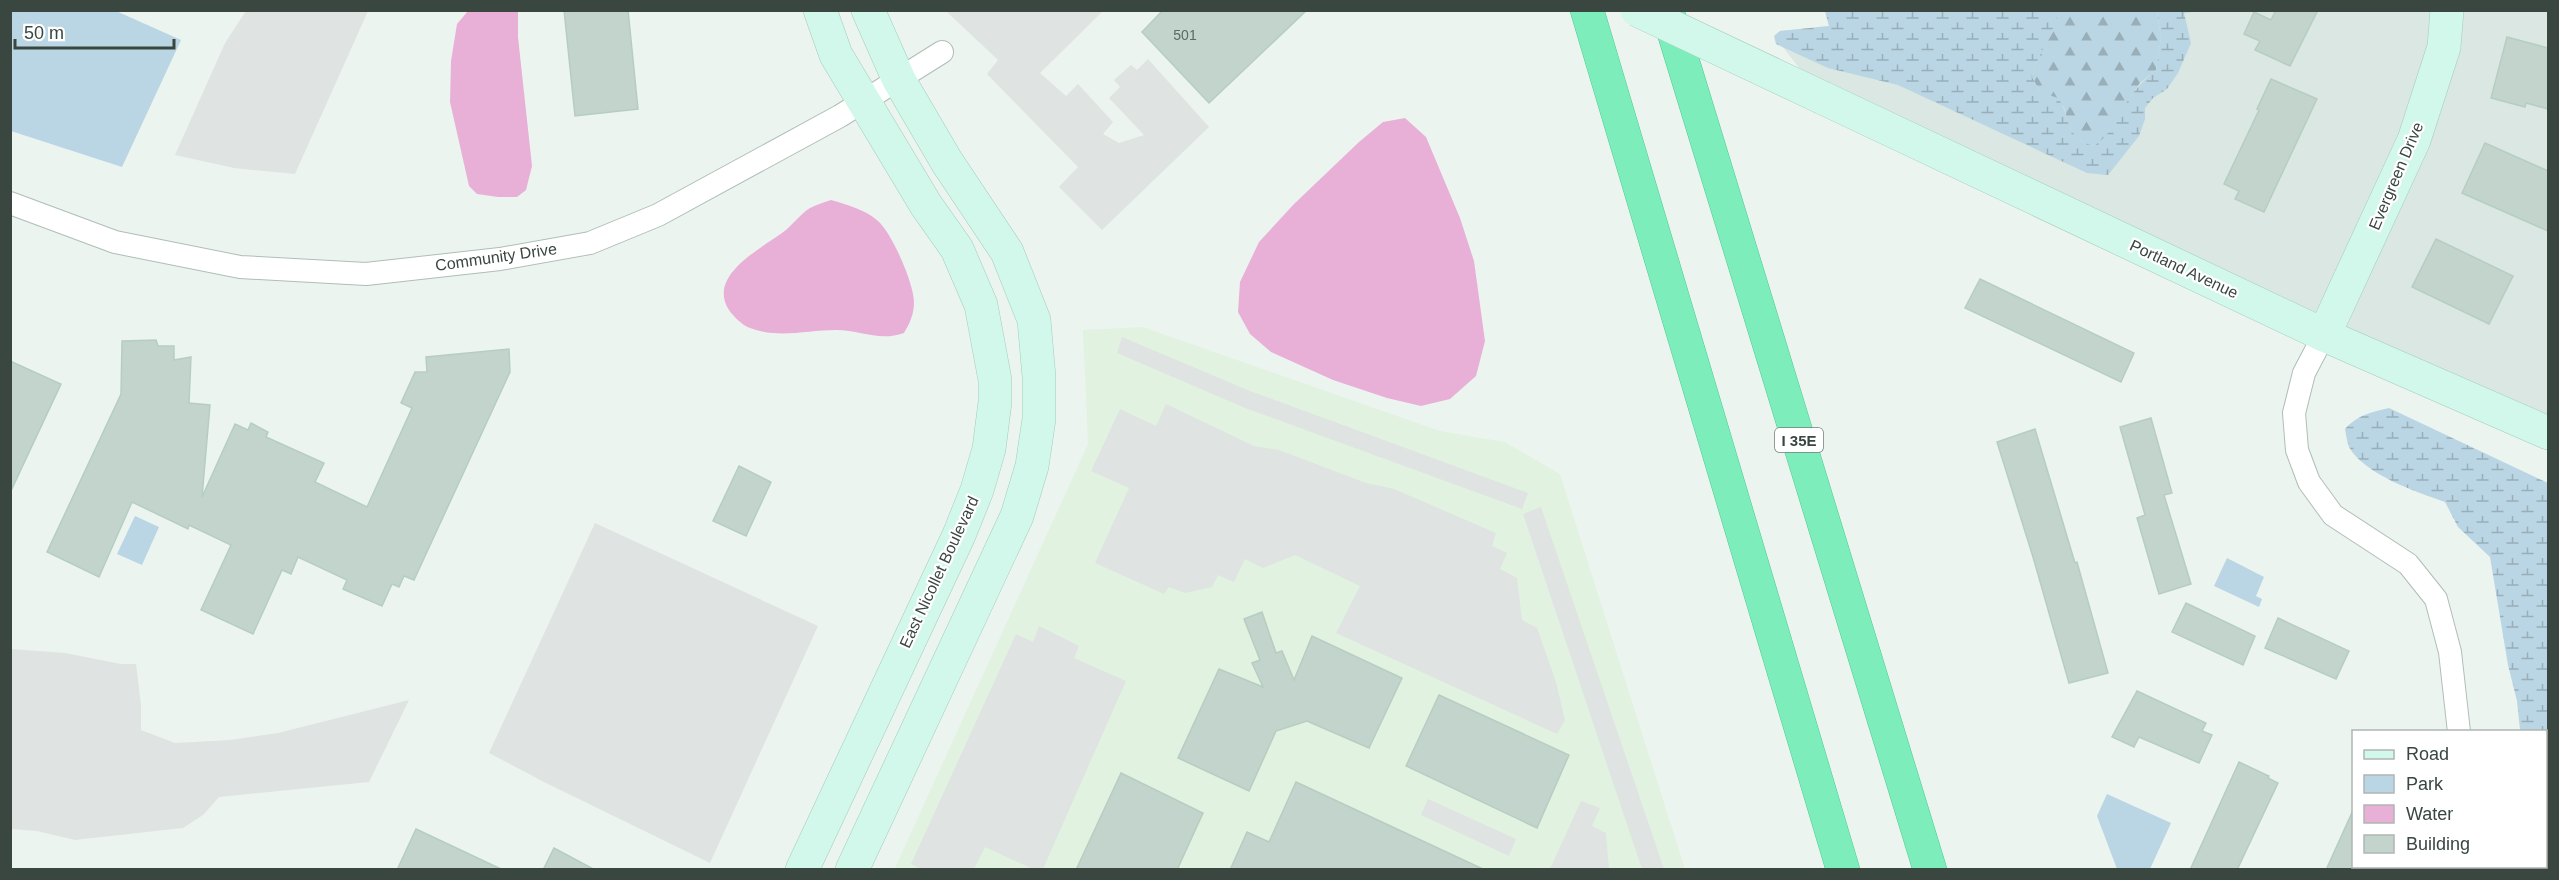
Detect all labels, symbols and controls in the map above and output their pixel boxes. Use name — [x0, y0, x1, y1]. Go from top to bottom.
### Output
scale bar — [15, 12, 174, 50]
text: 50 m — [24, 23, 64, 43]
house number: 501 — [1173, 27, 1197, 43]
street label: Evergreen Drive — [2366, 119, 2426, 233]
street label: Portland Avenue — [2127, 237, 2241, 301]
street label: Community Drive — [434, 240, 558, 274]
road number: I 35E — [1775, 428, 1823, 452]
street label: East Nicollet Boulevard — [896, 493, 982, 651]
legend — [2352, 730, 2547, 868]
text: Road — [2406, 744, 2449, 764]
text: Park — [2406, 774, 2444, 794]
text: Water — [2406, 804, 2453, 824]
text: Building — [2406, 834, 2470, 854]

